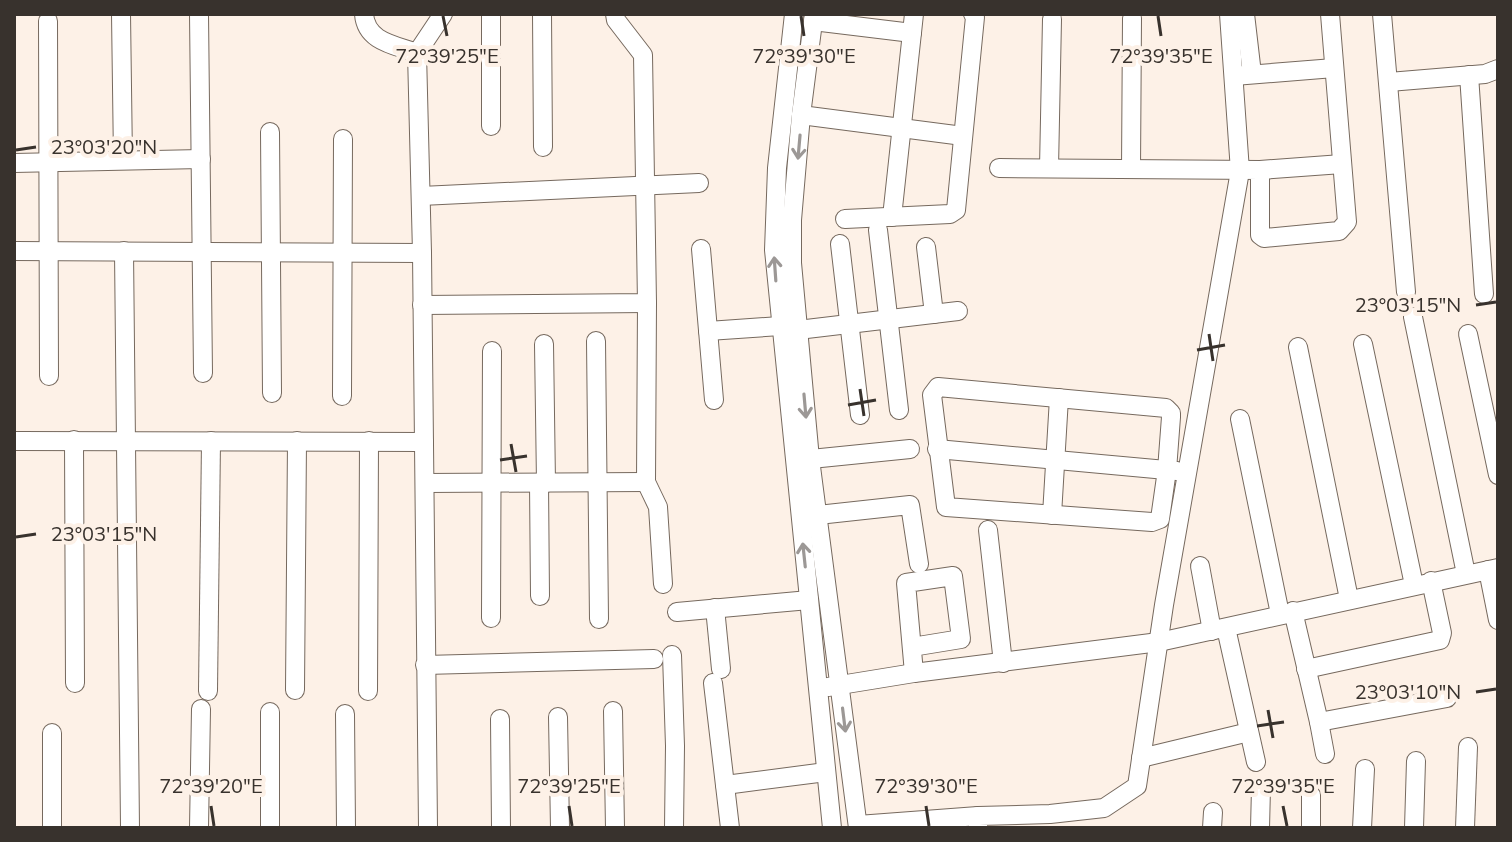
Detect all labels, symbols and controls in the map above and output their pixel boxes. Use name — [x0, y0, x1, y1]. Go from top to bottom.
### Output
text: 72°39'25"E — [395, 43, 499, 68]
text: 72°39'30"E — [752, 43, 856, 68]
text: 72°39'35"E — [1109, 43, 1213, 68]
one-way arrow — [791, 133, 806, 160]
text: 23°03'20"N — [51, 134, 157, 159]
one-way arrow — [767, 256, 782, 283]
text: 23°03'15"N — [1355, 292, 1461, 317]
one-way arrow — [798, 392, 813, 419]
text: 23°03'15"N — [51, 521, 157, 546]
one-way arrow — [797, 542, 812, 569]
text: 23°03'10"N — [1355, 679, 1461, 704]
one-way arrow — [837, 707, 852, 732]
text: 72°39'20"E — [159, 773, 263, 798]
text: 72°39'25"E — [517, 773, 621, 798]
text: 72°39'30"E — [874, 773, 978, 798]
text: 72°39'35"E — [1231, 773, 1335, 798]

